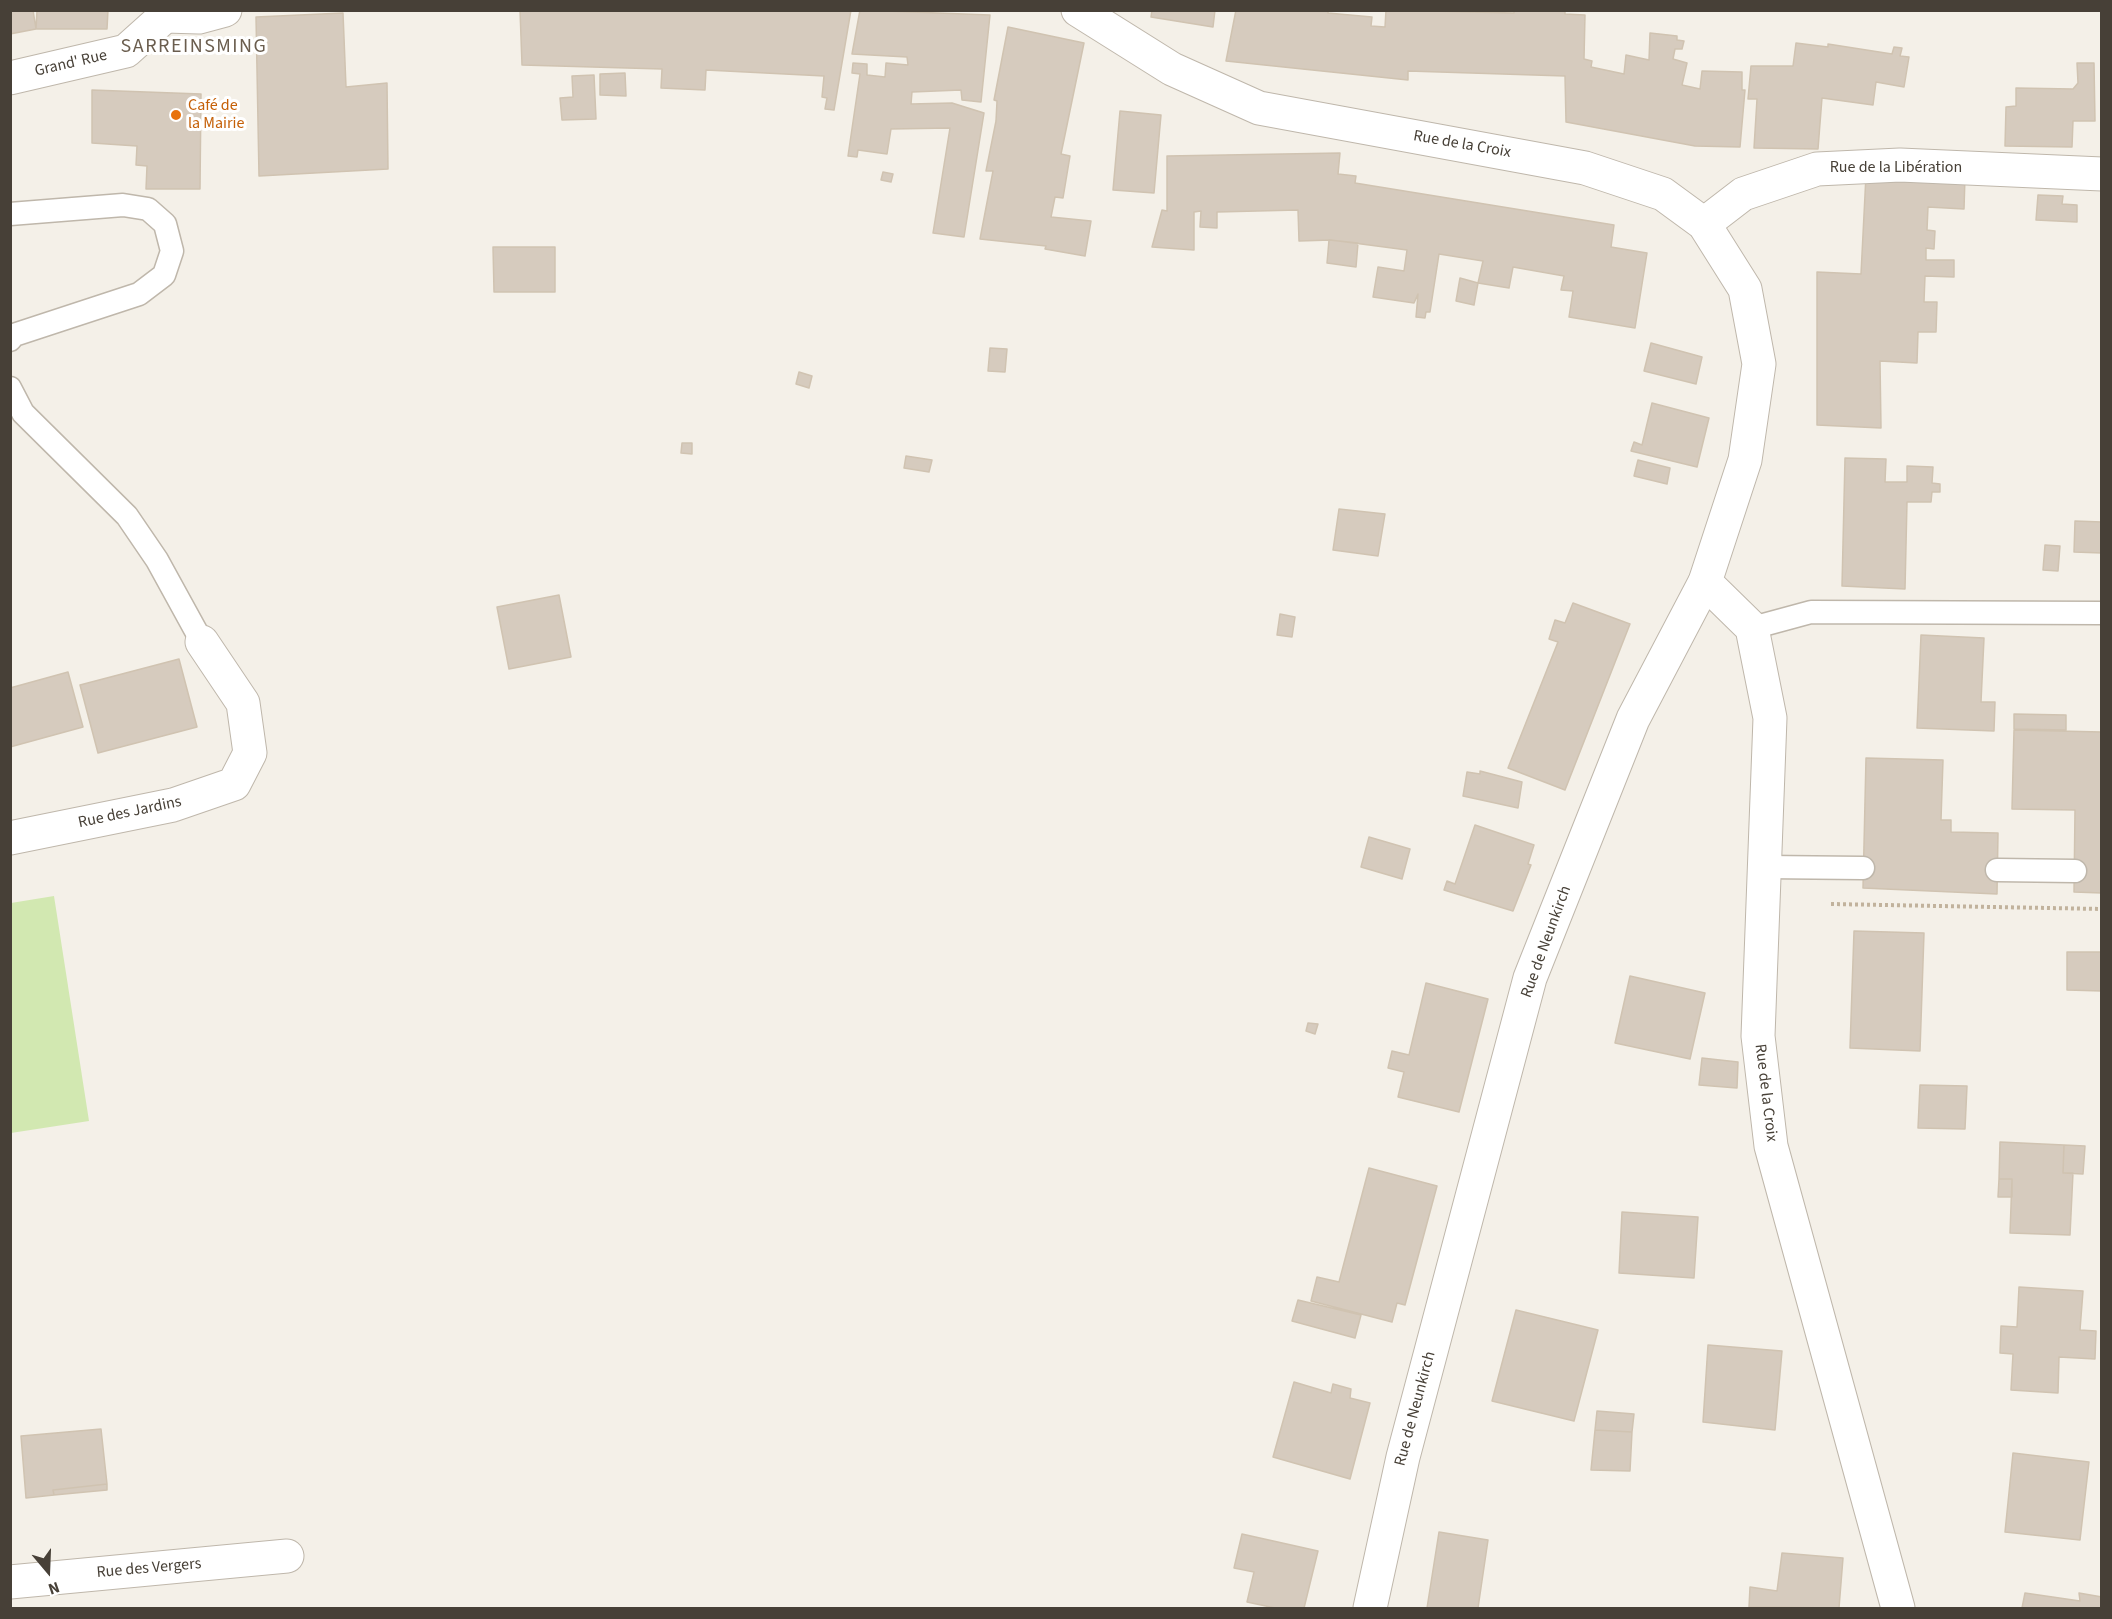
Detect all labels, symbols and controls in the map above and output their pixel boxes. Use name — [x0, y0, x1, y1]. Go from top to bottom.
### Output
district label: SARREINSMING — [121, 36, 267, 60]
street label: Grand' Rue — [33, 46, 109, 82]
place label: Café de la Mairie — [188, 96, 244, 134]
marker: Café de la Mairie — [169, 108, 183, 122]
street label: Rue de la Croix — [1412, 127, 1512, 163]
street label: Rue de la Libération — [1830, 158, 1962, 178]
street label: Rue des Jardins — [77, 793, 183, 833]
street label: Rue de Neunkirch — [1518, 883, 1576, 1001]
street label: Rue de la Croix — [1749, 1043, 1781, 1143]
street label: Rue de Neunkirch — [1391, 1350, 1441, 1468]
north arrow — [18, 1541, 78, 1601]
street label: Rue des Vergers — [96, 1555, 202, 1583]
text: N — [45, 1576, 62, 1600]

